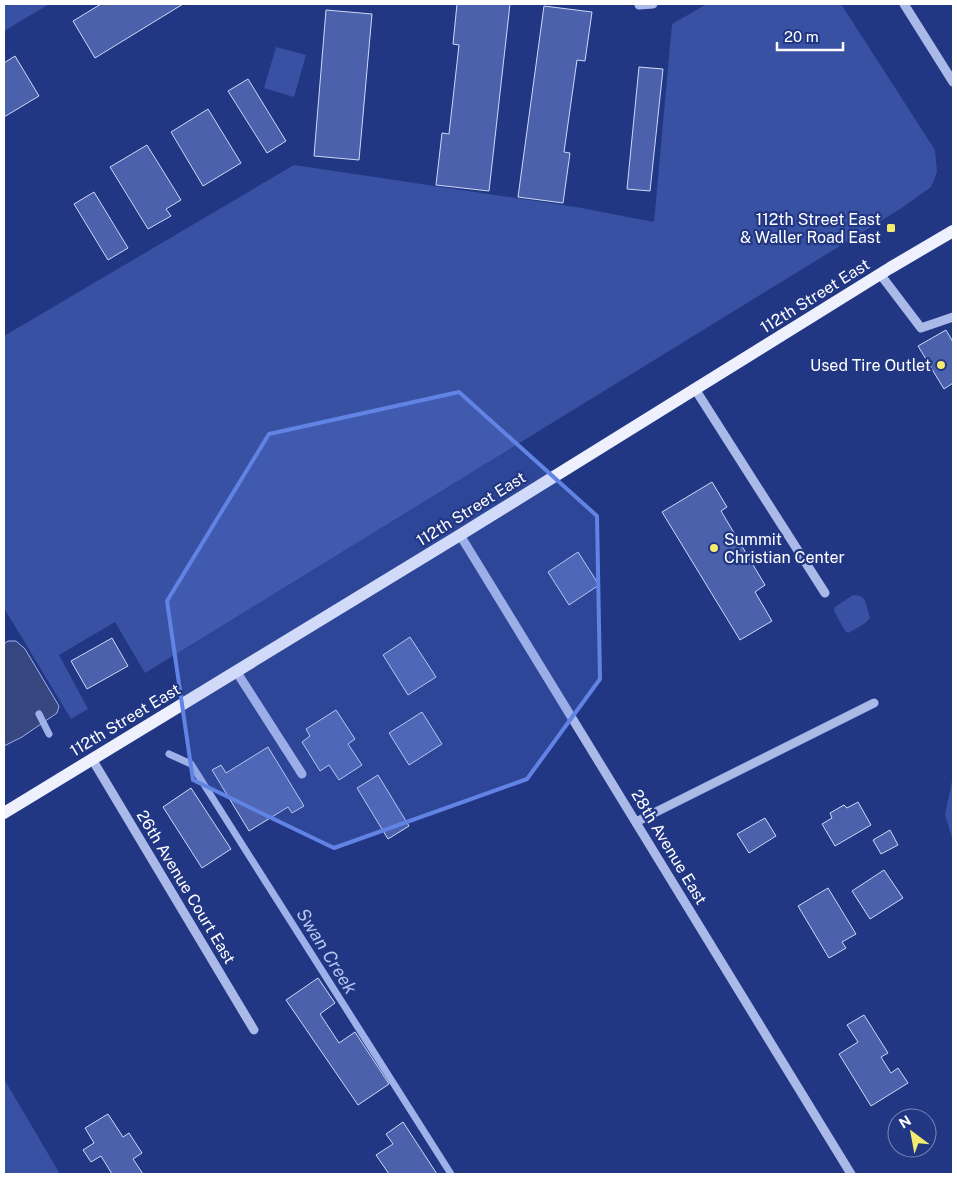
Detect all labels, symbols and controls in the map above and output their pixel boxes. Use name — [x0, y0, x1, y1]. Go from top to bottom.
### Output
scale bar — [777, 20, 843, 52]
text: 20 m — [784, 28, 819, 45]
place label: 112th Street East & Waller Road East — [740, 210, 881, 247]
marker: 112th Street East & Waller Road East — [885, 222, 897, 234]
street label: 112th Street East — [757, 255, 873, 337]
place label: Used Tire Outlet — [810, 356, 931, 375]
marker: Used Tire Outlet — [935, 359, 947, 371]
street label: 112th Street East — [413, 468, 529, 550]
place label: Summit Christian Center — [724, 530, 845, 567]
marker: Summit Christian Center — [708, 542, 720, 554]
street label: 112th Street East — [66, 680, 184, 760]
street label: 28th Avenue East — [627, 786, 711, 908]
street label: 26th Avenue Court East — [133, 807, 239, 967]
water label: Swan Creek — [292, 904, 362, 998]
north arrow — [887, 1108, 937, 1158]
text: N — [896, 1112, 914, 1132]

